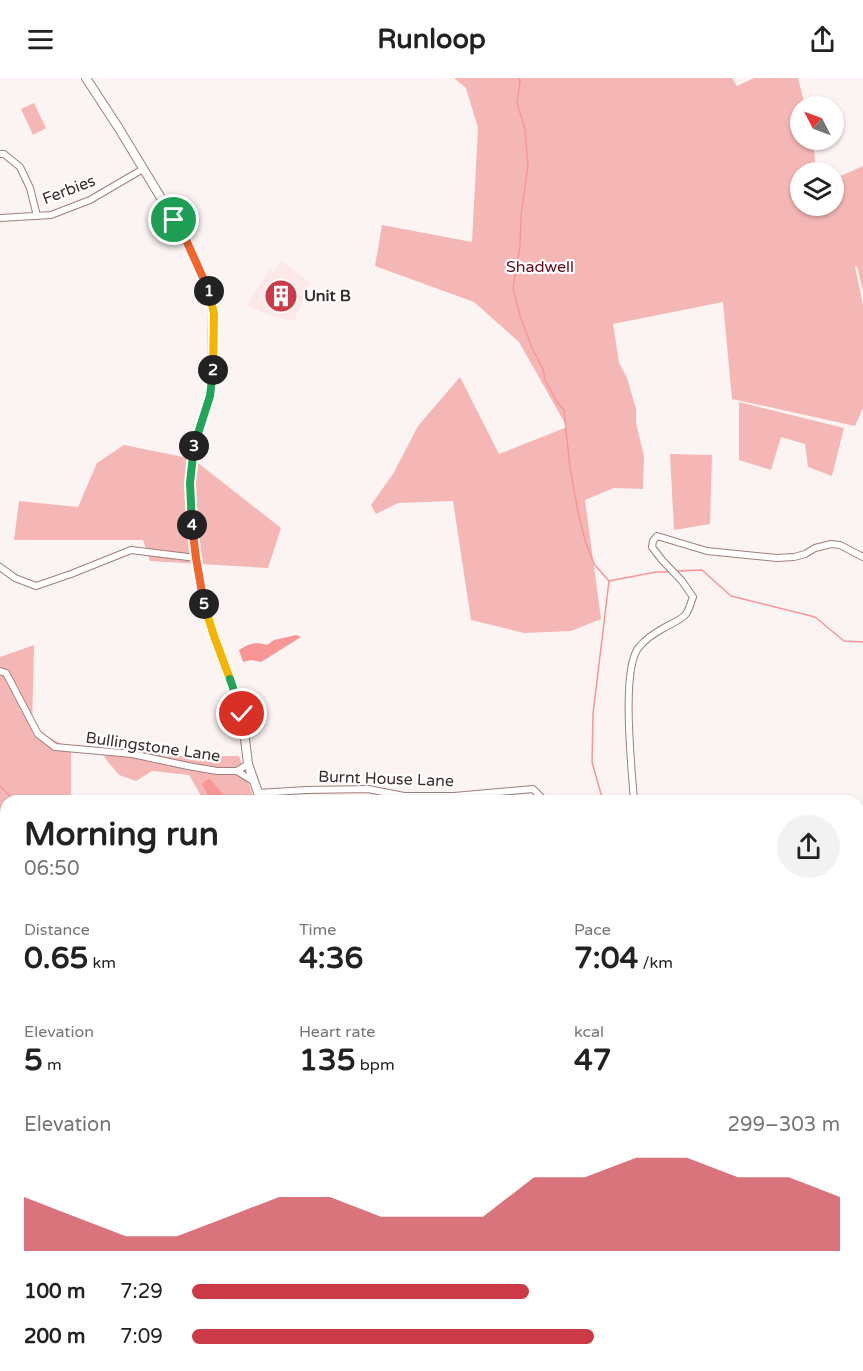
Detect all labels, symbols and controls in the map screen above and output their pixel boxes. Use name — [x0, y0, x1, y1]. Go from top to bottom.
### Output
icon: menu — [24, 23, 57, 56]
text: Runloop — [377, 23, 486, 56]
icon: share — [806, 23, 839, 56]
north arrow — [790, 96, 844, 150]
map controls — [790, 96, 844, 216]
button: layers — [790, 162, 844, 216]
street label: Ferbies — [40, 171, 98, 209]
pin — [148, 194, 199, 245]
icon: arrive — [157, 203, 190, 236]
park label: Shadwell — [506, 257, 574, 277]
pin: 1 — [194, 276, 224, 306]
building icon: Unit B — [263, 278, 299, 314]
text: 1 — [204, 281, 214, 301]
place label: Unit B — [304, 286, 351, 306]
pin: 2 — [198, 355, 228, 385]
text: 2 — [208, 360, 218, 380]
pin: 3 — [179, 431, 209, 461]
text: 3 — [189, 436, 199, 456]
pin: 4 — [177, 510, 207, 540]
text: 4 — [187, 515, 197, 535]
pin: 5 — [189, 589, 219, 619]
text: 5 — [199, 594, 209, 614]
pin — [216, 688, 267, 739]
icon: check — [225, 697, 258, 730]
street label: Bullingstone Lane — [84, 728, 222, 766]
street label: Burnt House Lane — [318, 767, 454, 791]
text: Morning run — [24, 815, 219, 854]
button: share — [777, 815, 840, 878]
text: 06:50 — [24, 857, 79, 881]
text: Distance — [24, 920, 90, 940]
text: Time — [299, 920, 336, 940]
text: Pace — [574, 920, 611, 940]
text: 0.65 — [24, 940, 88, 977]
text: 4:36 — [299, 940, 363, 977]
text: 7:04 — [574, 940, 638, 977]
text: km — [88, 953, 116, 973]
text: /km — [638, 953, 673, 973]
text: Elevation — [24, 1022, 94, 1042]
text: Heart rate — [299, 1022, 375, 1042]
text: kcal — [574, 1022, 604, 1042]
text: 5 — [24, 1042, 43, 1079]
text: 135 — [299, 1042, 356, 1079]
text: 47 — [574, 1042, 612, 1079]
text: m — [43, 1055, 62, 1075]
text: bpm — [356, 1055, 395, 1075]
text: Elevation — [24, 1113, 111, 1137]
text: 299–303 m — [727, 1113, 840, 1137]
text: 100 m — [24, 1280, 85, 1304]
text: 7:29 — [120, 1280, 163, 1304]
text: 200 m — [24, 1325, 85, 1349]
text: 7:09 — [120, 1325, 163, 1349]

